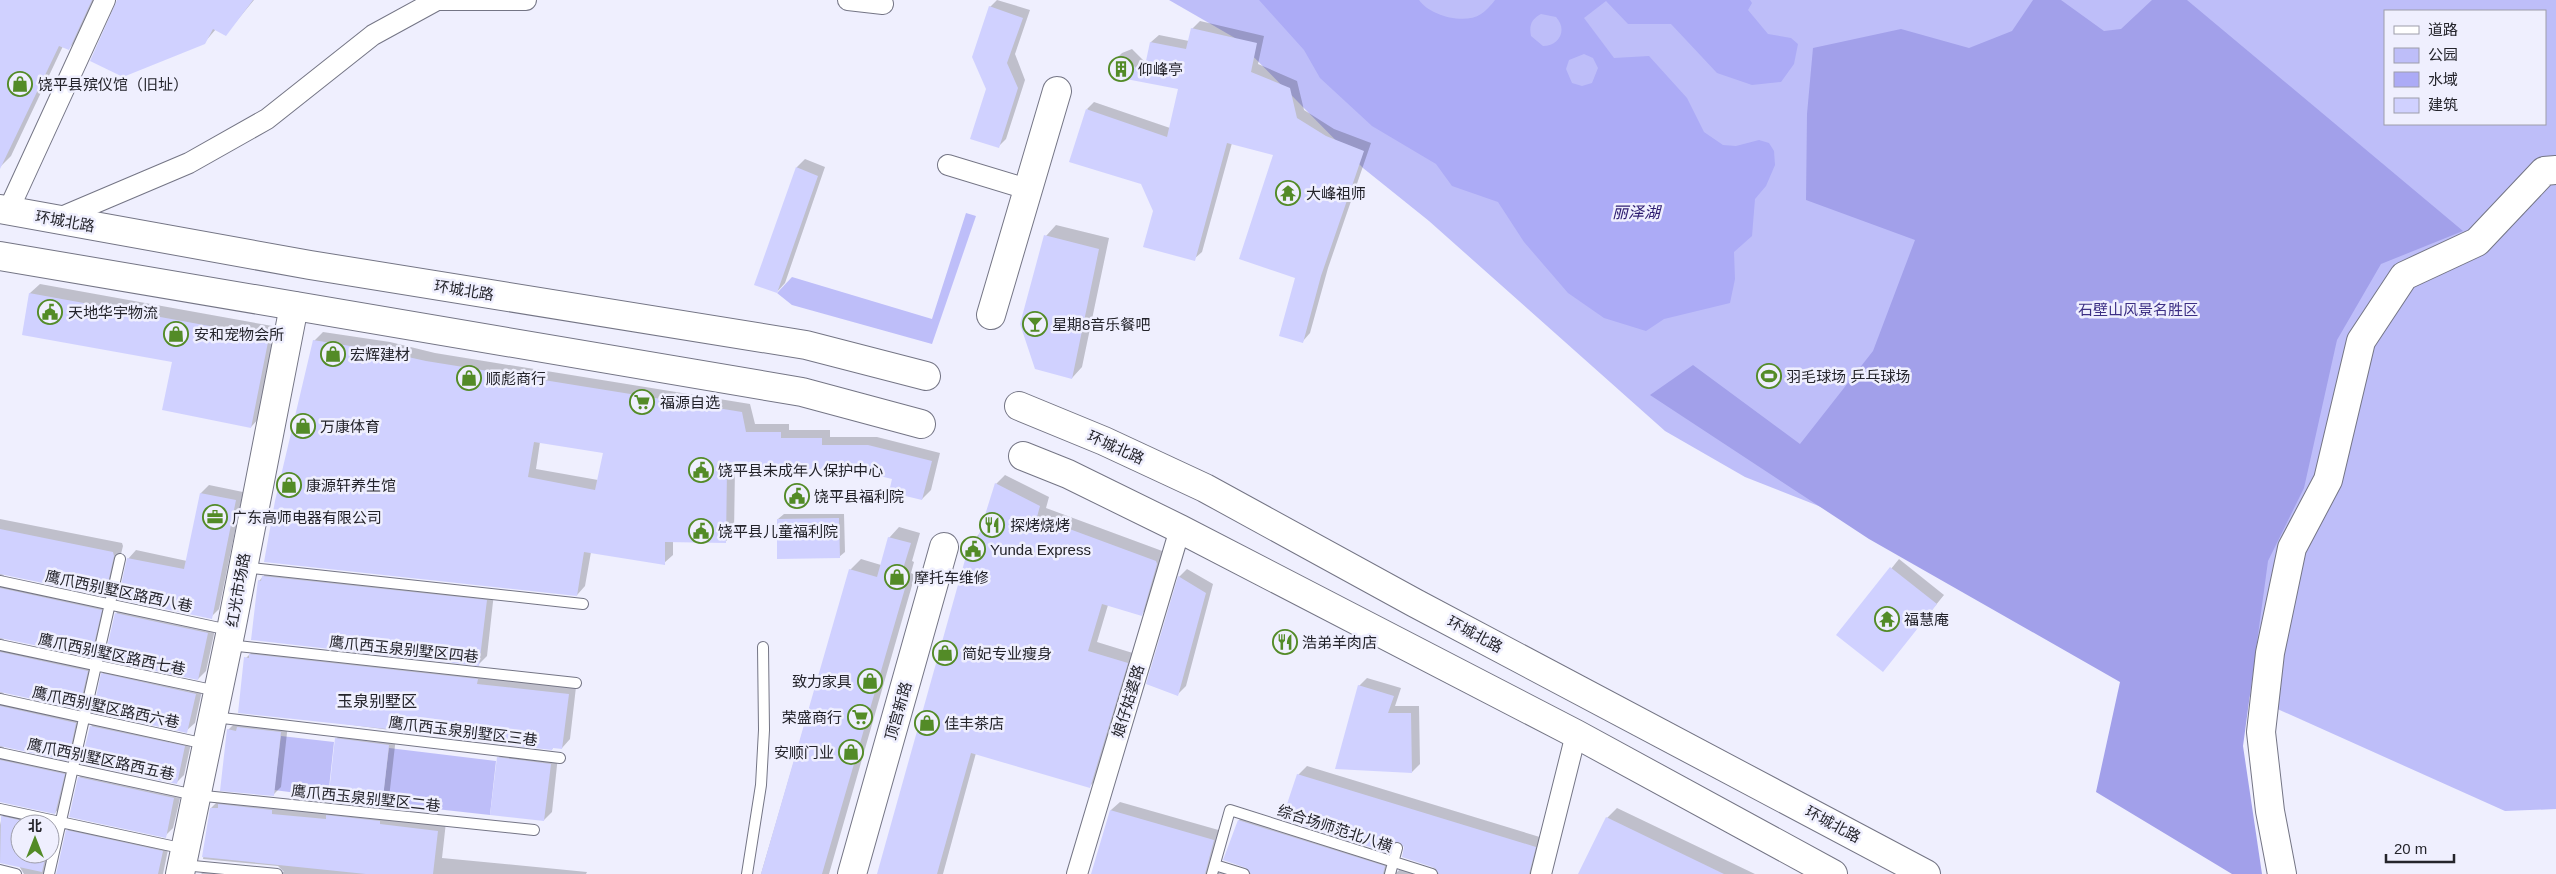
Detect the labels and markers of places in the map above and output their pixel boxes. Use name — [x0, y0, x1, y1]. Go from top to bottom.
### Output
building icon: 仰峰亭 — [1108, 56, 1134, 82]
place label: 仰峰亭 — [1138, 61, 1183, 78]
shop icon: 饶平县殡仪馆（旧址） — [7, 71, 33, 97]
place label: 饶平县殡仪馆（旧址） — [38, 76, 188, 93]
temple icon: 大峰祖师 — [1275, 180, 1301, 206]
place label: 大峰祖师 — [1306, 185, 1366, 202]
public building icon: 天地华宇物流 — [37, 299, 63, 325]
place label: 天地华宇物流 — [68, 304, 158, 321]
bar icon: 星期8音乐餐吧 — [1022, 311, 1048, 337]
place label: 星期8音乐餐吧 — [1052, 316, 1150, 333]
shop icon: 安和宠物会所 — [163, 321, 189, 347]
place label: 安和宠物会所 — [194, 326, 284, 343]
shop icon: 宏辉建材 — [320, 341, 346, 367]
place label: 宏辉建材 — [350, 346, 410, 363]
sports icon: 羽毛球场 乒乓球场 — [1756, 363, 1782, 389]
shop icon: 顺彪商行 — [456, 365, 482, 391]
place label: 羽毛球场 乒乓球场 — [1786, 368, 1910, 385]
place label: 顺彪商行 — [486, 370, 546, 387]
supermarket icon: 福源自选 — [629, 389, 655, 415]
place label: 福源自选 — [660, 394, 720, 411]
shop icon: 万康体育 — [290, 413, 316, 439]
place label: 万康体育 — [320, 418, 380, 435]
public building icon: 饶平县未成年人保护中心 — [688, 457, 714, 483]
place label: 饶平县未成年人保护中心 — [718, 462, 883, 479]
shop icon: 康源轩养生馆 — [276, 472, 302, 498]
place label: 康源轩养生馆 — [306, 477, 396, 494]
public building icon: 饶平县福利院 — [784, 483, 810, 509]
place label: 饶平县福利院 — [814, 488, 904, 505]
office icon: 广东高师电器有限公司 — [202, 504, 228, 530]
place label: 广东高师电器有限公司 — [232, 509, 382, 526]
restaurant icon: 探烤烧烤 — [979, 512, 1005, 538]
place label: 探烤烧烤 — [1010, 517, 1070, 534]
public building icon: 饶平县儿童福利院 — [688, 518, 714, 544]
place label: 饶平县儿童福利院 — [718, 523, 838, 540]
public building icon: Yunda Express — [960, 536, 986, 562]
place label: Yunda Express — [990, 541, 1091, 558]
shop icon: 摩托车维修 — [884, 564, 910, 590]
place label: 摩托车维修 — [914, 569, 989, 586]
temple icon: 福慧庵 — [1874, 606, 1900, 632]
place label: 福慧庵 — [1904, 611, 1949, 628]
restaurant icon: 浩弟羊肉店 — [1272, 629, 1298, 655]
place label: 浩弟羊肉店 — [1302, 634, 1377, 651]
shop icon: 简妃专业瘦身 — [932, 640, 958, 666]
place label: 简妃专业瘦身 — [962, 645, 1052, 662]
shop icon: 致力家具 — [857, 668, 883, 694]
place label: 致力家具 — [792, 673, 852, 690]
supermarket icon: 荣盛商行 — [847, 704, 873, 730]
place label: 荣盛商行 — [782, 709, 842, 726]
shop icon: 佳丰茶店 — [914, 710, 940, 736]
place label: 佳丰茶店 — [944, 715, 1004, 732]
shop icon: 安顺门业 — [838, 739, 864, 765]
place label: 安顺门业 — [774, 744, 834, 761]

